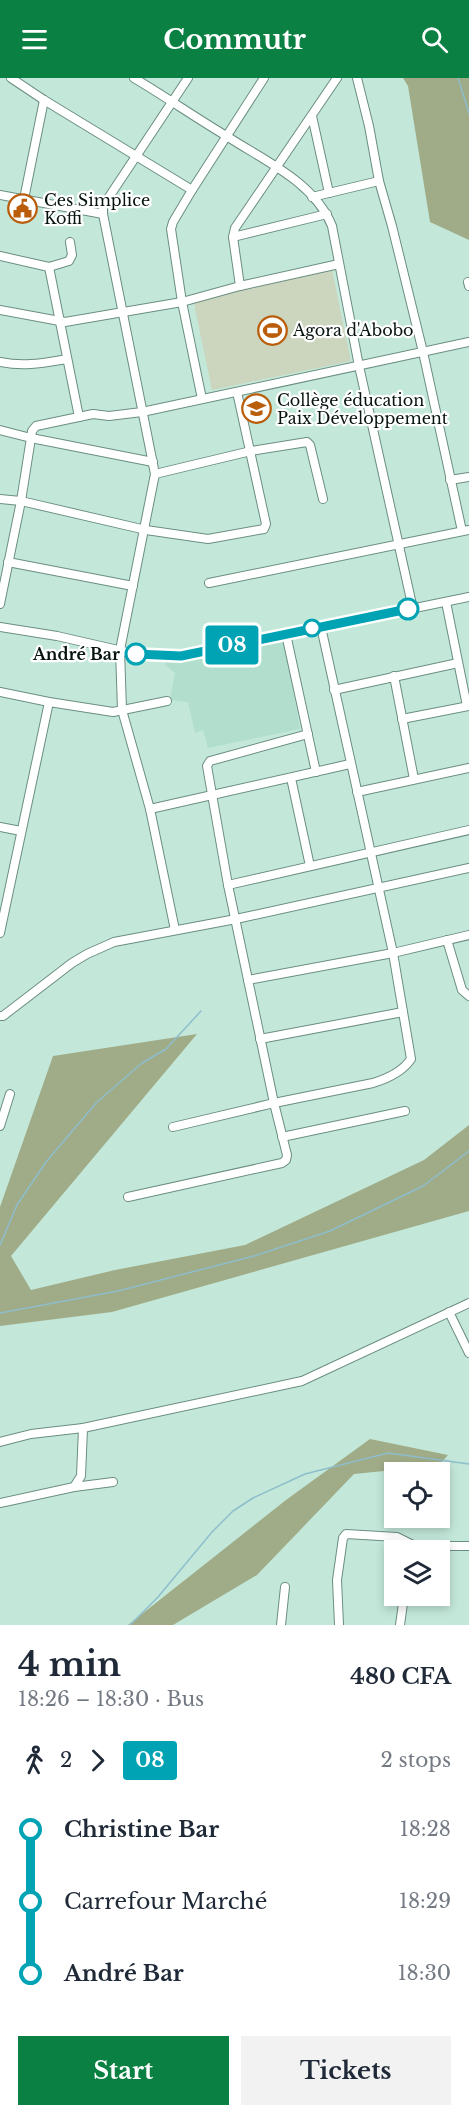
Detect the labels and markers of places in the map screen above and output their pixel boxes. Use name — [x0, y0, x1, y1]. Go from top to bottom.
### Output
place label: Ces Simplice Koffi — [44, 190, 150, 228]
public building icon: Ces Simplice Koffi — [7, 193, 39, 225]
sports icon: Agora d'Abobo — [256, 314, 288, 346]
place label: Agora d'Abobo — [292, 320, 414, 340]
place label: Collège éducation Paix Développement — [277, 390, 448, 428]
school or university icon: Collège éducation Paix Développement — [240, 393, 272, 425]
unlabelled marker — [397, 598, 419, 620]
unlabelled marker — [303, 619, 321, 637]
marker: André Bar — [125, 643, 147, 665]
place label: André Bar — [32, 644, 120, 664]

